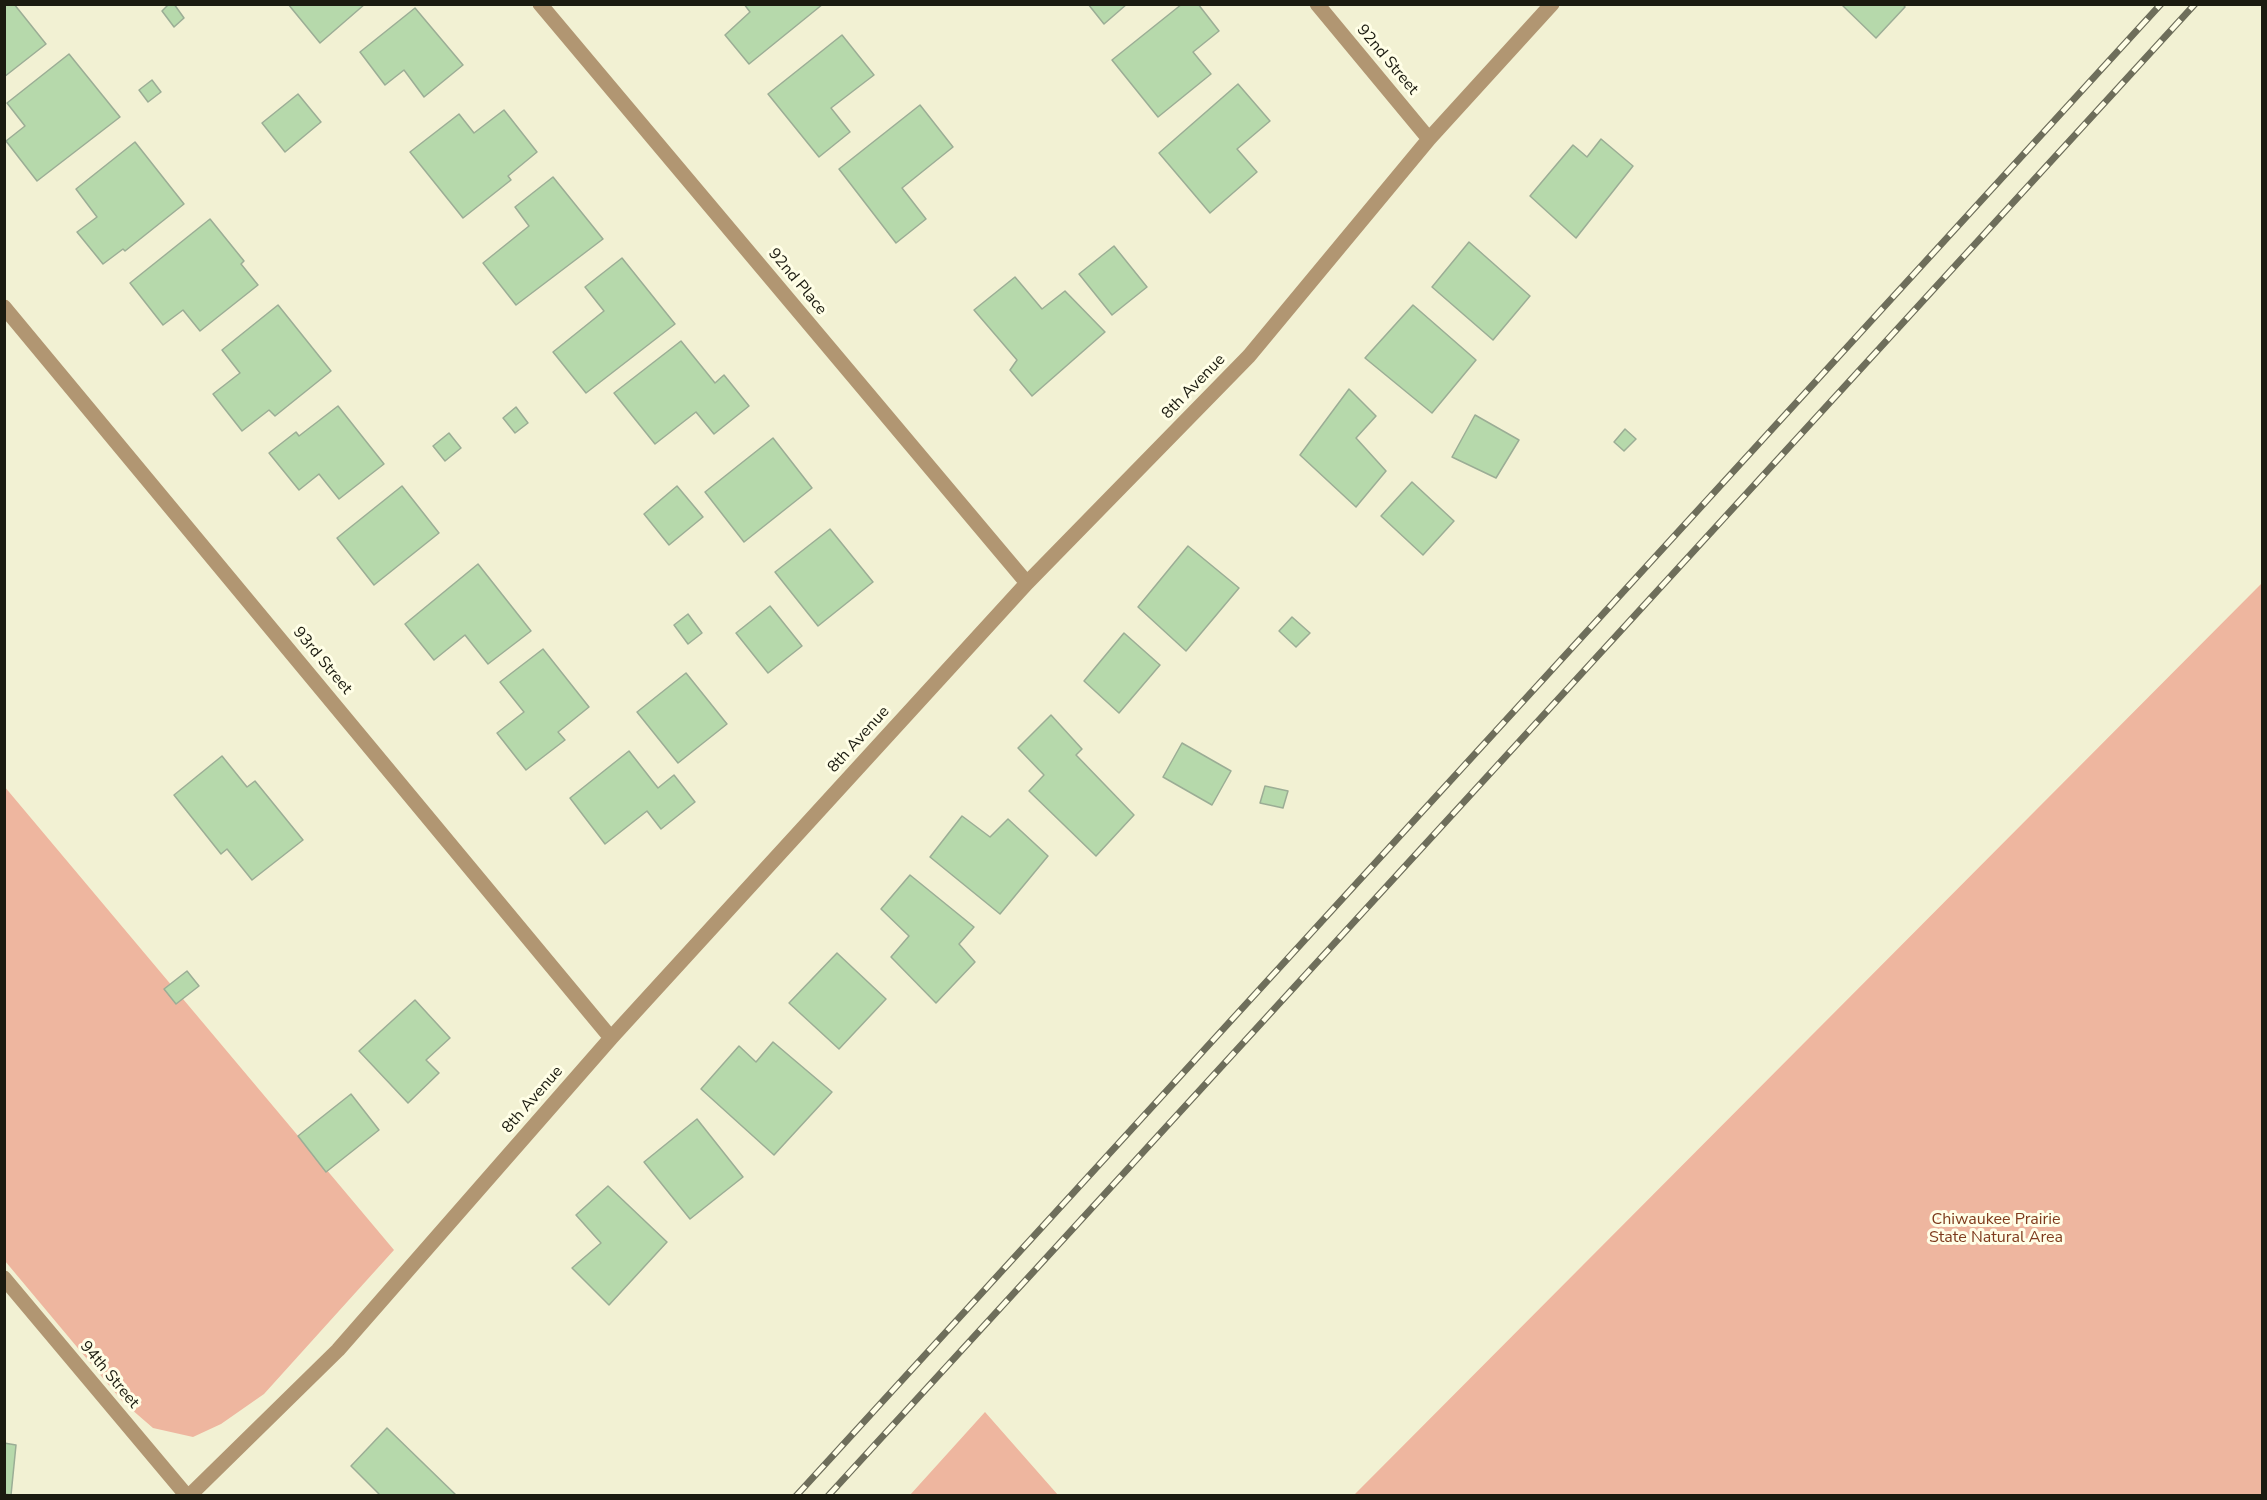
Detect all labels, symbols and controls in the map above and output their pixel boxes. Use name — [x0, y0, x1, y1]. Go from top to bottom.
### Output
street label: 92nd Street — [1352, 21, 1422, 99]
street label: 92nd Place — [764, 245, 830, 319]
street label: 8th Avenue — [1158, 351, 1230, 423]
street label: 93rd Street — [288, 623, 356, 699]
street label: 8th Avenue — [824, 703, 894, 777]
street label: 8th Avenue — [499, 1062, 567, 1138]
park label: Chiwaukee Prairie State Natural Area — [1929, 1210, 2063, 1248]
street label: 94th Street — [75, 1338, 143, 1412]

